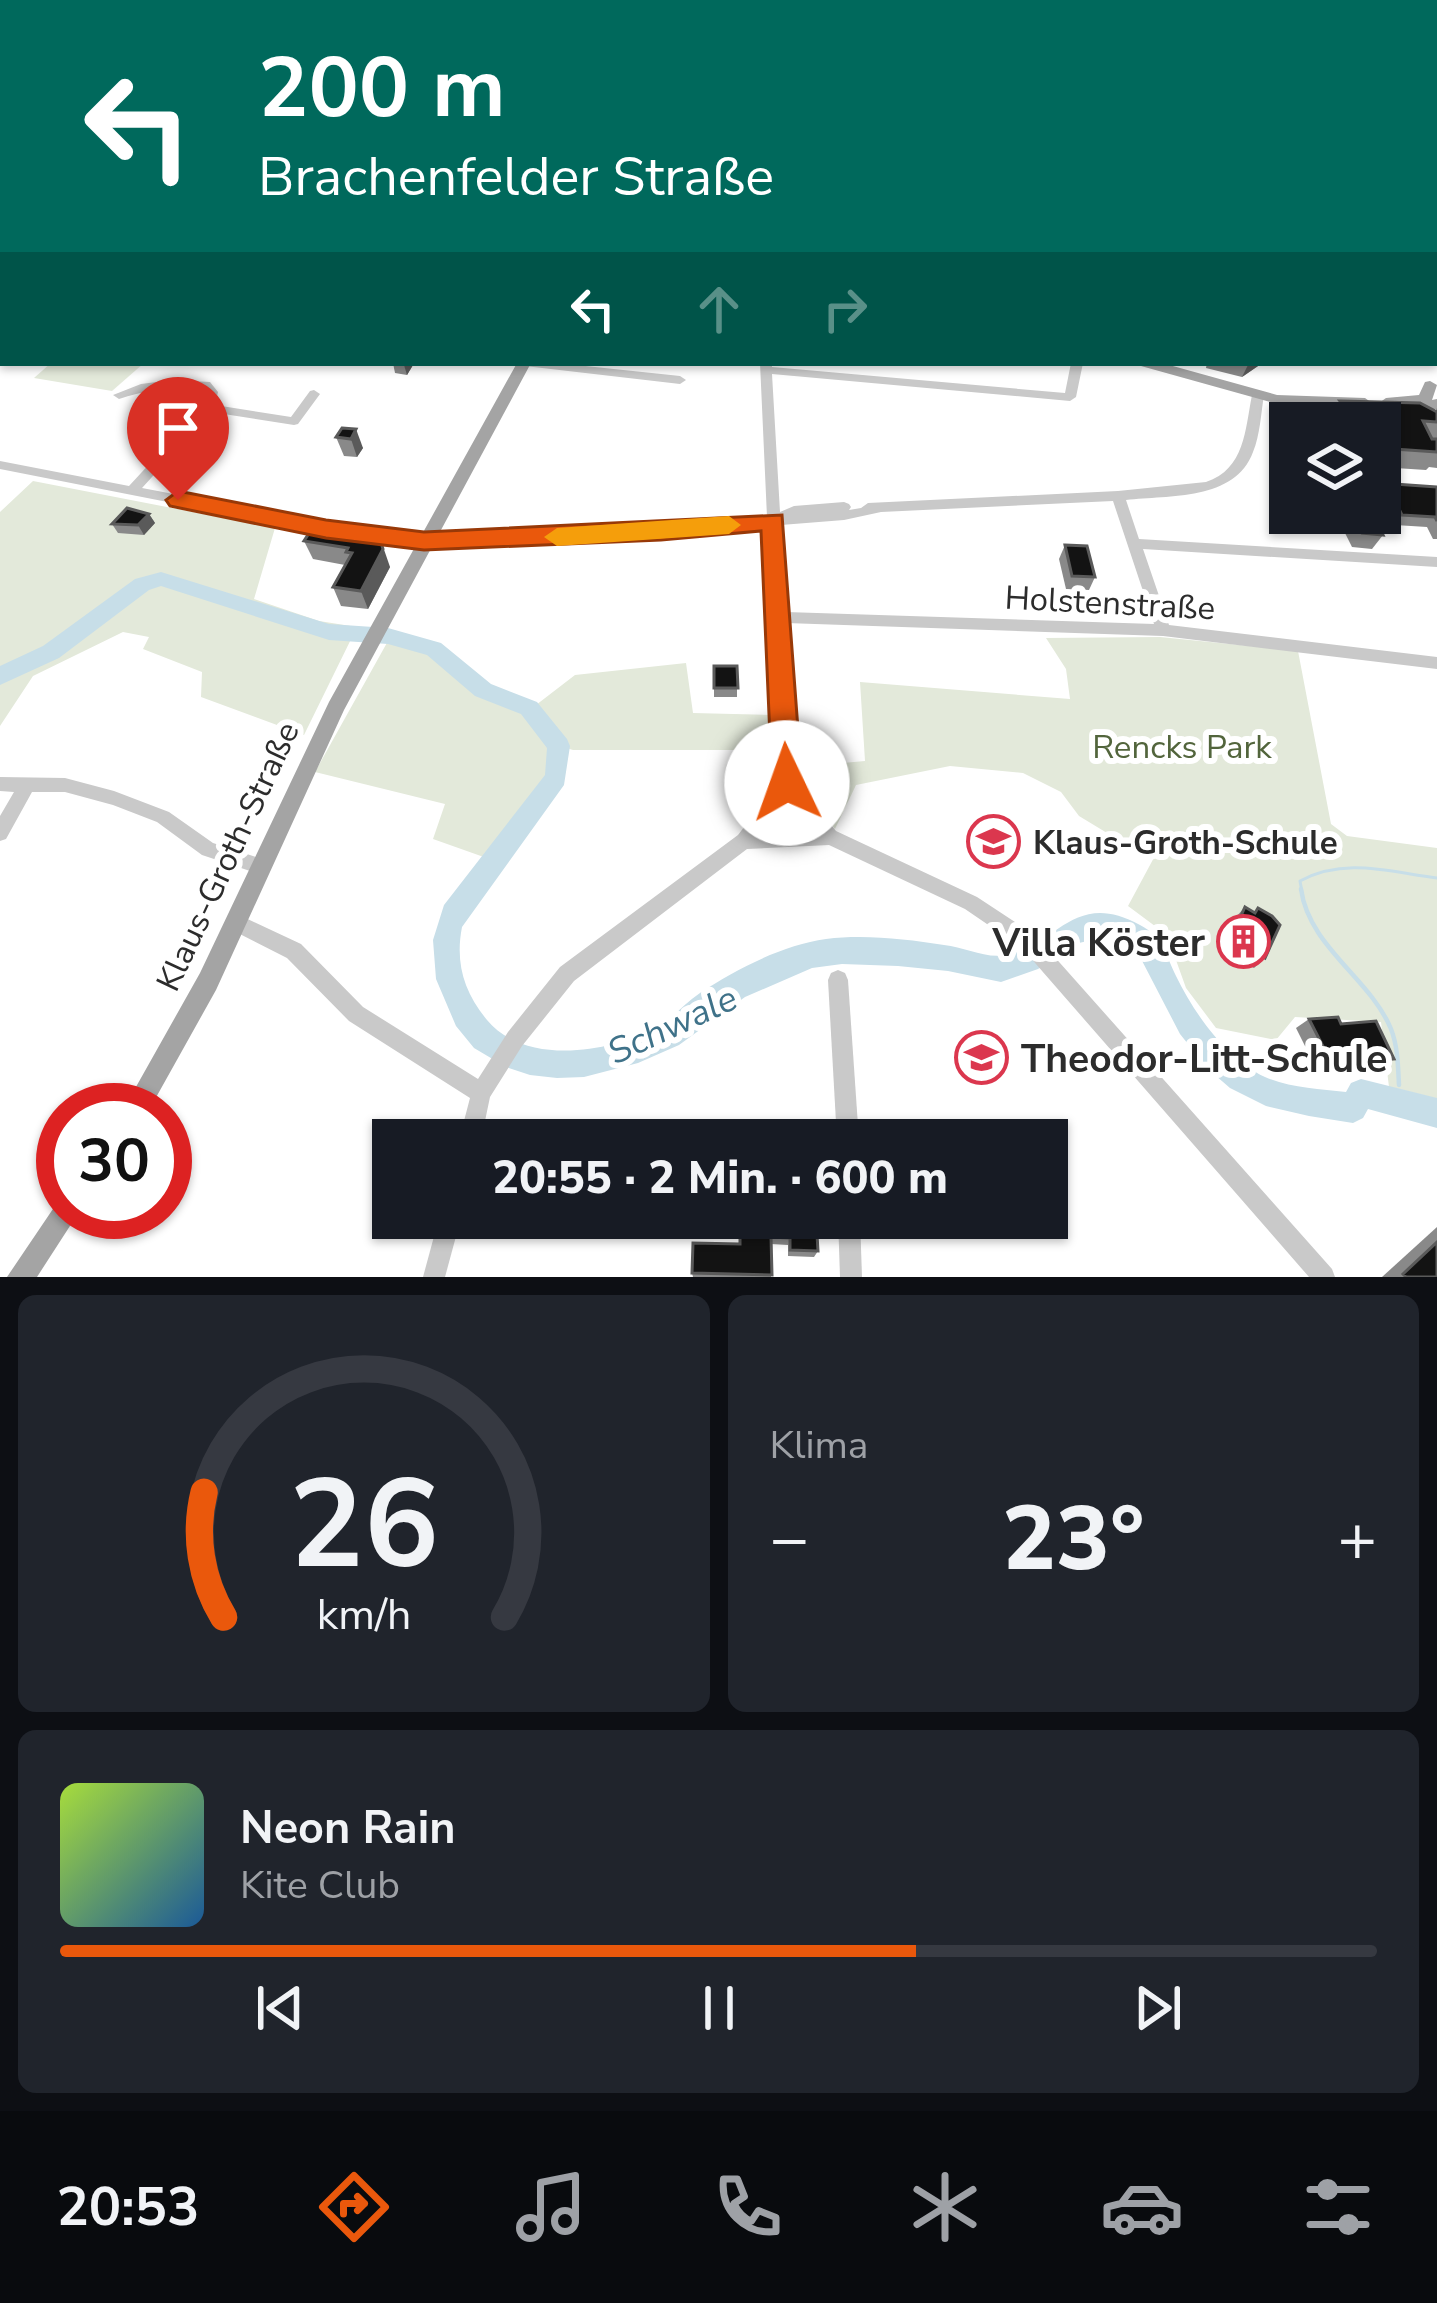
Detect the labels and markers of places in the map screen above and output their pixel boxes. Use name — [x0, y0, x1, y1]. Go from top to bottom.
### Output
pin — [127, 377, 229, 500]
school or university icon: Klaus-Groth-Schule — [966, 814, 1022, 870]
place label: Klaus-Groth-Schule — [1033, 821, 1338, 866]
building icon: Villa Köster — [1216, 914, 1272, 970]
place label: Villa Köster — [992, 917, 1206, 970]
school or university icon: Theodor-Litt-Schule — [954, 1030, 1010, 1086]
place label: Theodor-Litt-Schule — [1021, 1033, 1387, 1086]

